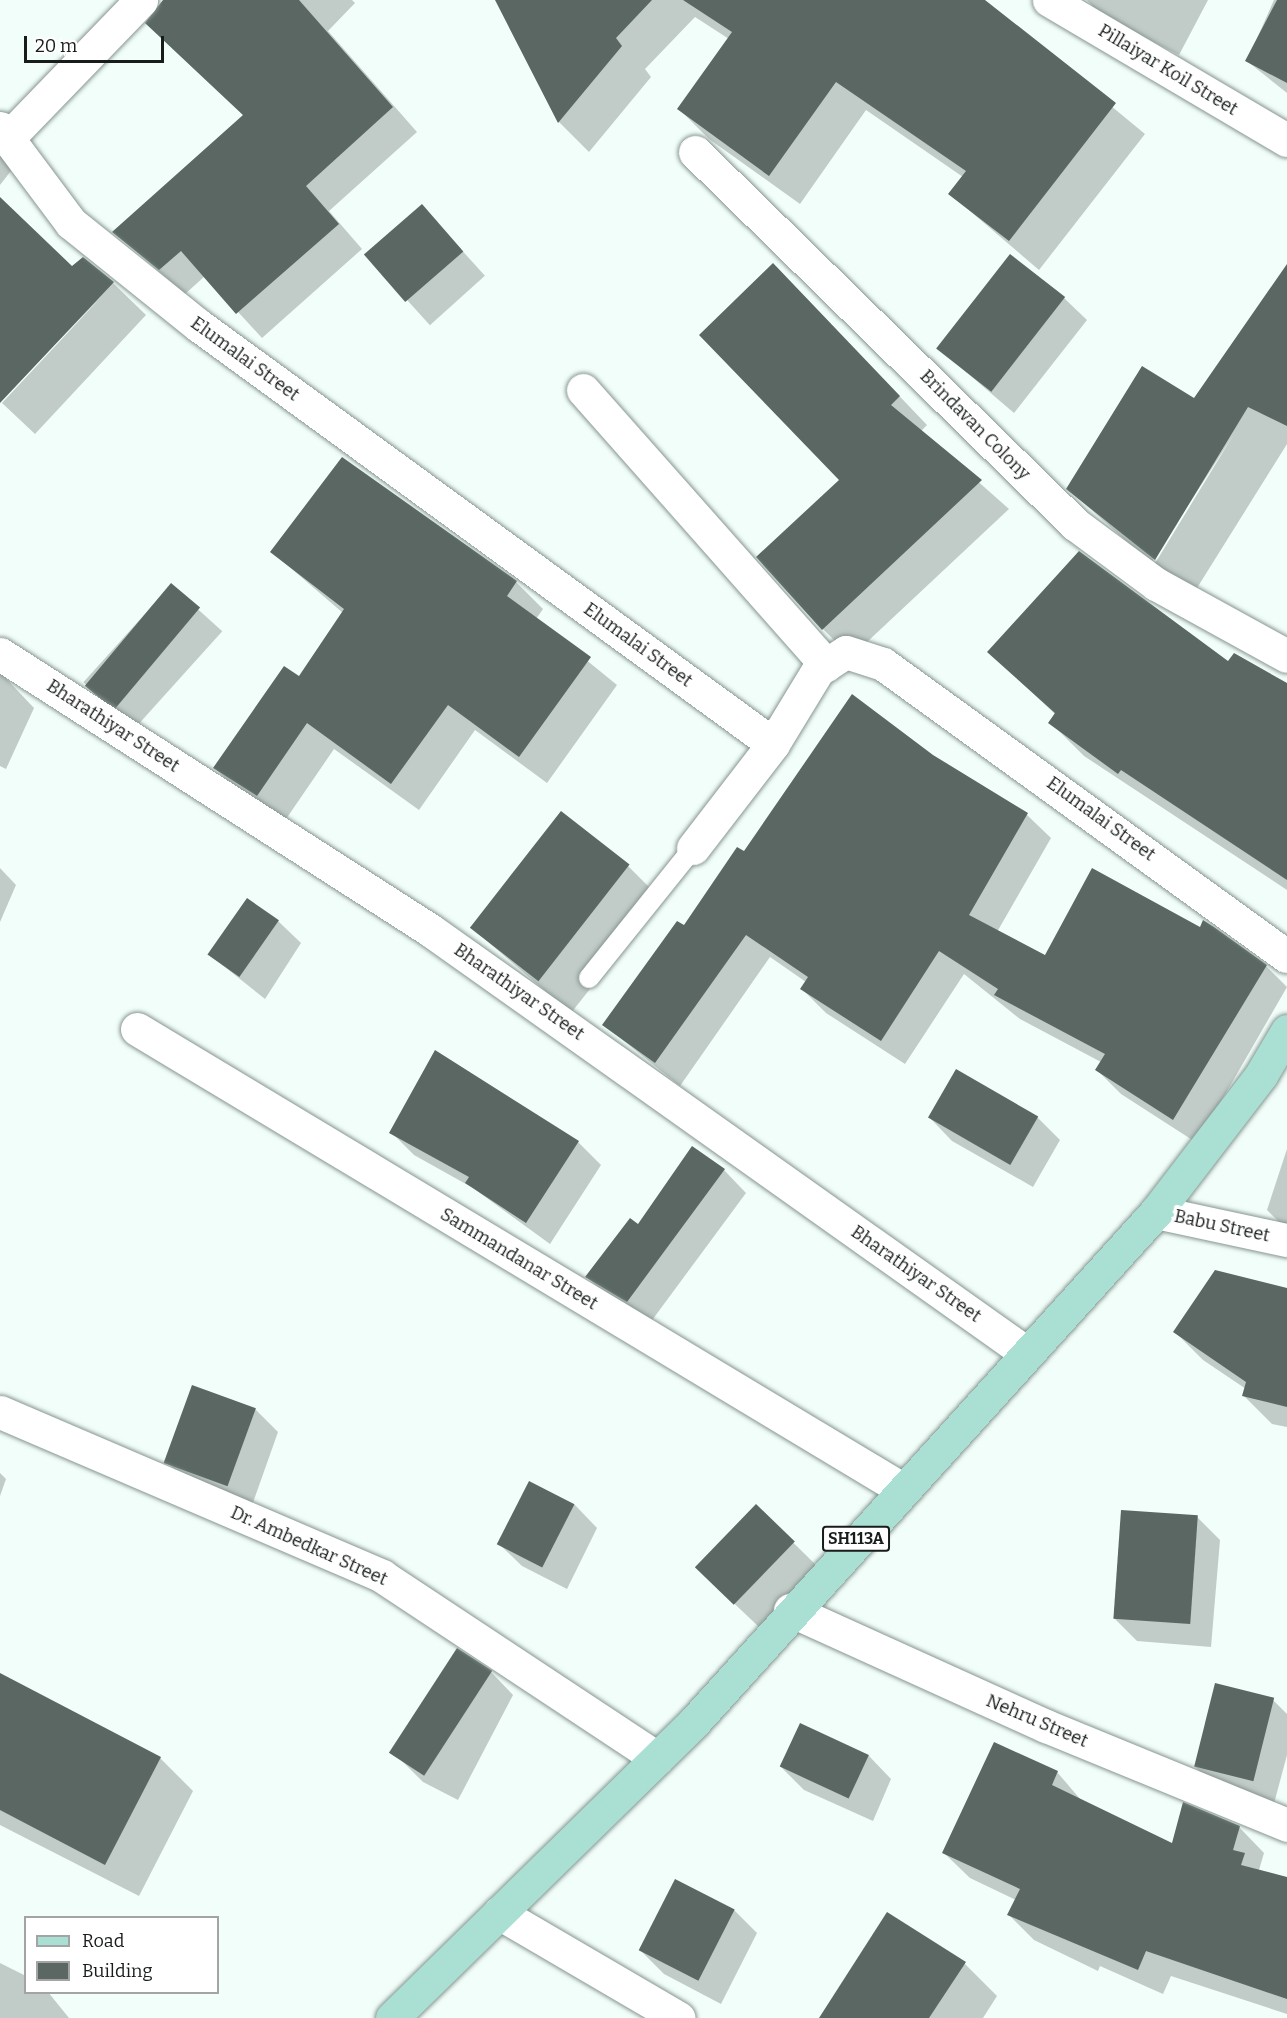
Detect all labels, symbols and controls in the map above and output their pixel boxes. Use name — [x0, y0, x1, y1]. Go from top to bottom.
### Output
street label: Pillaiyar Koil Street — [1094, 20, 1242, 120]
scale bar — [27, 24, 166, 62]
text: 20 m — [35, 35, 77, 57]
street label: Elumalai Street — [186, 312, 304, 406]
street label: Brindavan Colony — [915, 365, 1035, 485]
street label: Elumalai Street — [579, 598, 697, 692]
street label: Bharathiyar Street — [43, 675, 183, 777]
street label: Elumalai Street — [1042, 772, 1160, 866]
street label: Bharathiyar Street — [450, 939, 588, 1045]
street label: Sammandanar Street — [436, 1203, 602, 1315]
street label: Babu Street — [1172, 1205, 1272, 1247]
street label: Bharathiyar Street — [847, 1221, 985, 1327]
street label: Dr. Ambedkar Street — [227, 1502, 391, 1590]
road number: SH113A — [822, 1526, 890, 1552]
street label: Nehru Street — [983, 1690, 1091, 1752]
legend — [24, 1916, 219, 1994]
text: Road — [82, 1930, 124, 1952]
text: Building — [82, 1960, 153, 1982]

